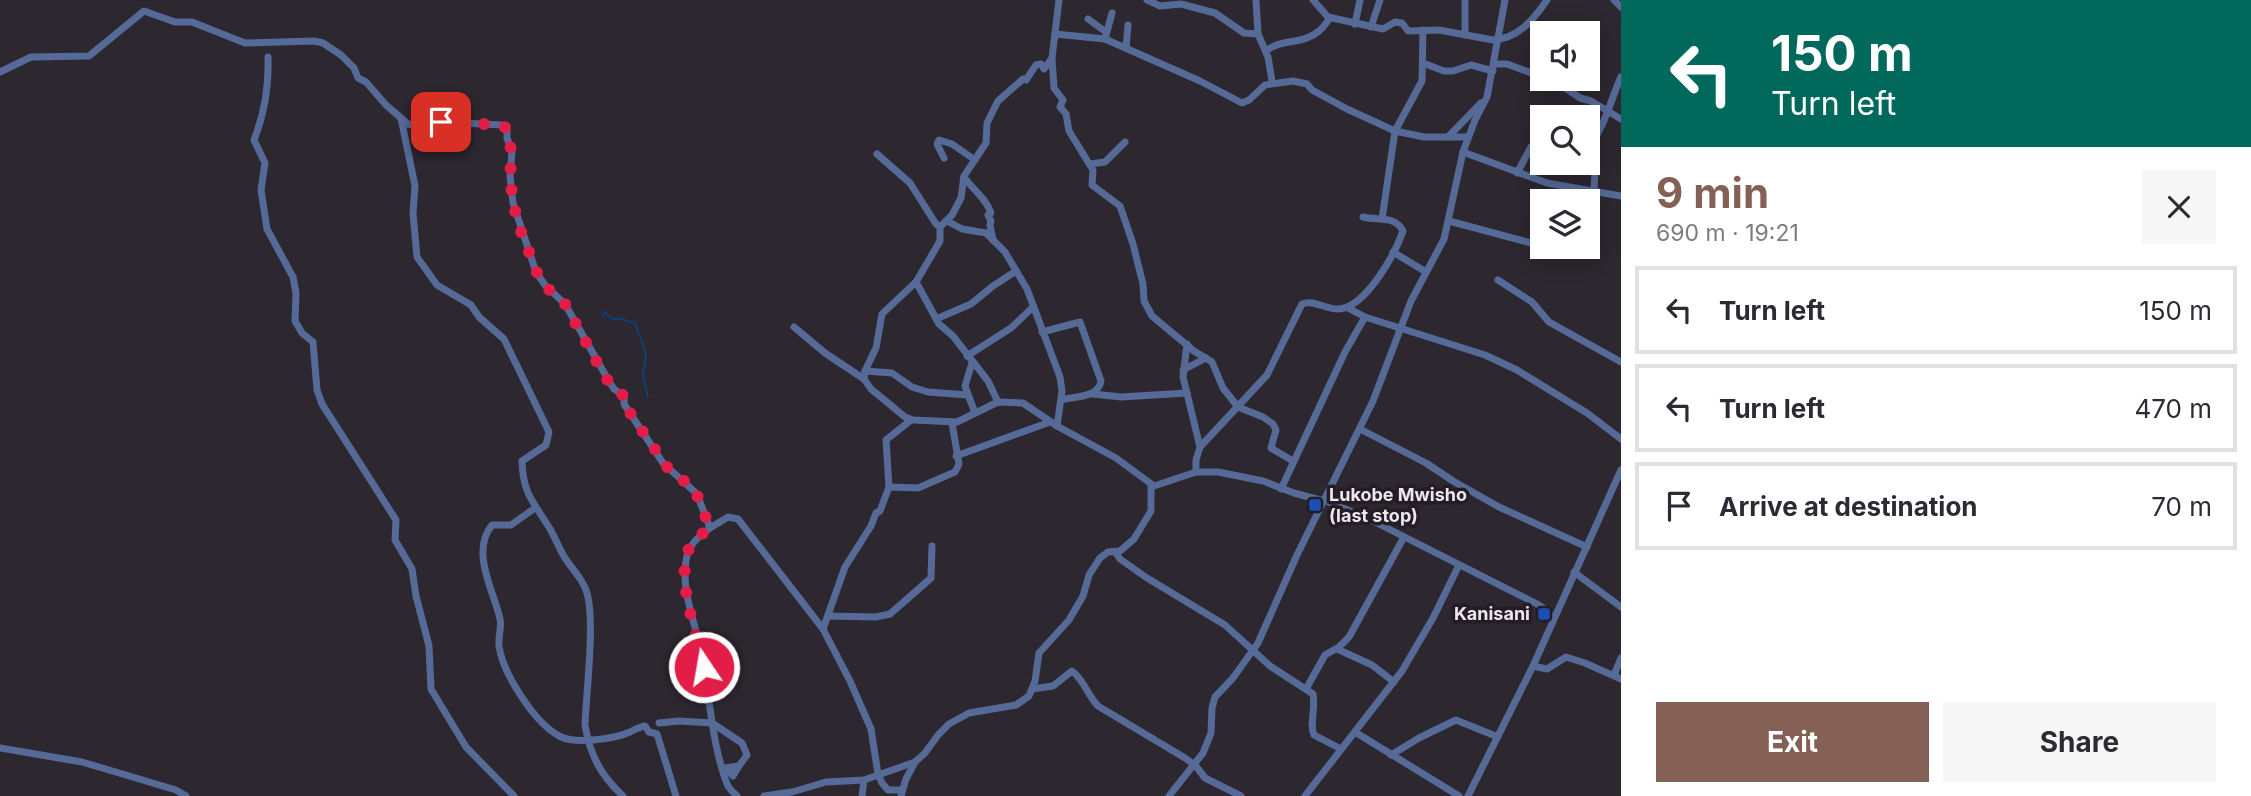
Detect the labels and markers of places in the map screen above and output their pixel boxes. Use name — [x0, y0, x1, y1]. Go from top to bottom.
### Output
pin — [411, 92, 471, 152]
place label: Lukobe Mwisho (last stop) — [1329, 484, 1467, 526]
marker: Lukobe Mwisho (last stop) — [1307, 497, 1323, 513]
place label: Kanisani — [1454, 603, 1530, 624]
marker: Kanisani — [1536, 606, 1552, 622]

